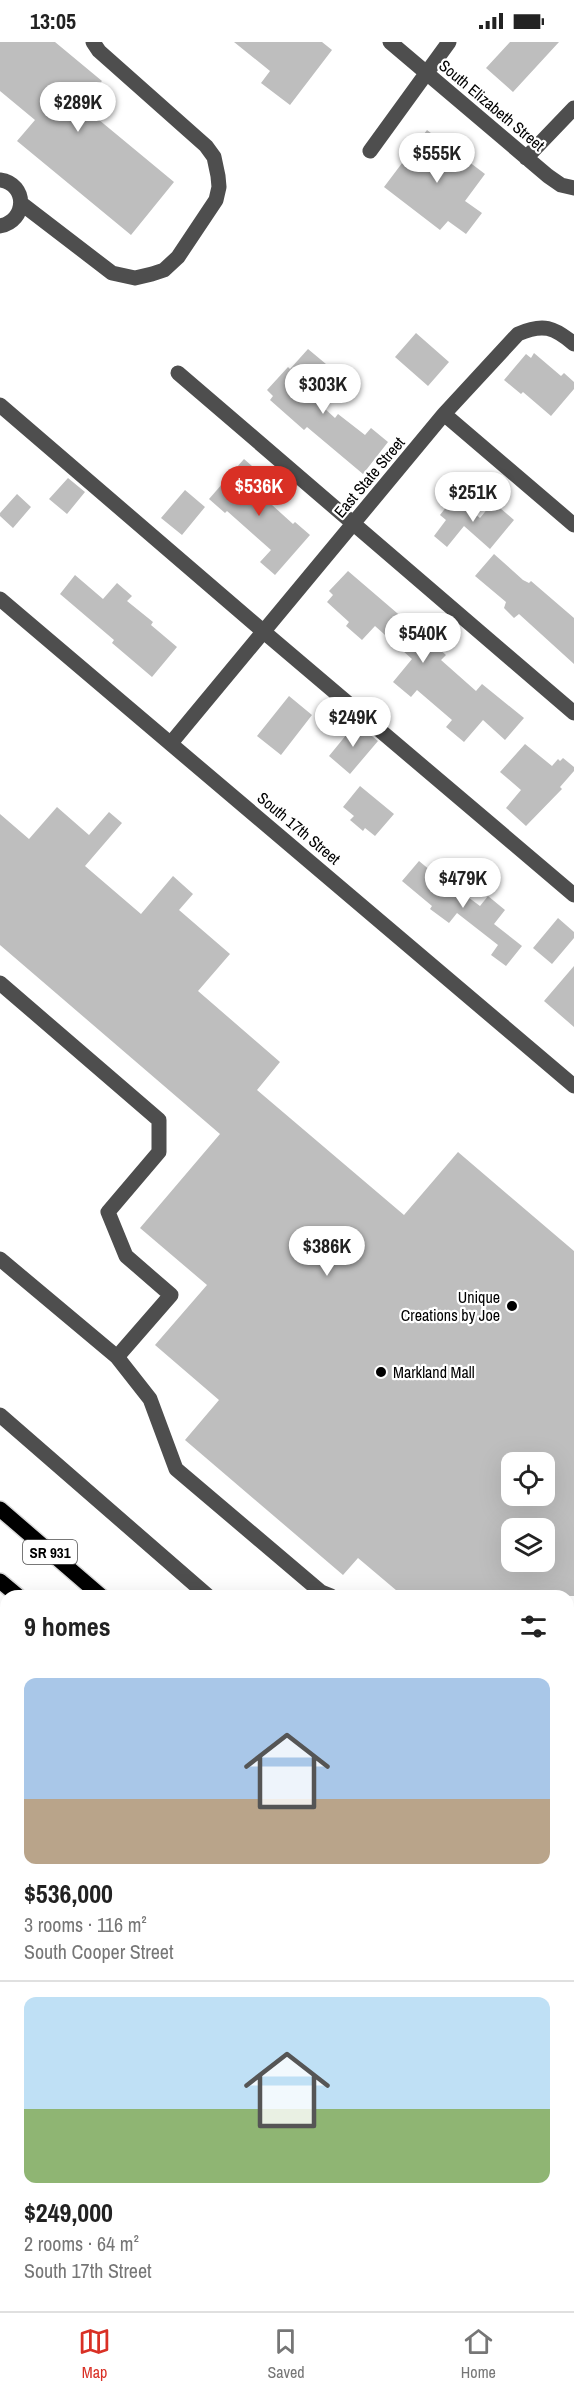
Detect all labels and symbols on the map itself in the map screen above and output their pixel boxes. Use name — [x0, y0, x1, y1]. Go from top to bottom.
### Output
street label: South Elizabeth Street — [435, 54, 550, 156]
pin: $289K — [36, 82, 120, 133]
pin: $555K — [395, 133, 479, 184]
pin: $303K — [281, 364, 365, 415]
street label: East State Street — [329, 432, 410, 522]
pin: $536K — [217, 466, 301, 517]
pin: $251K — [431, 472, 515, 523]
pin: $540K — [381, 613, 465, 664]
pin: $249K — [311, 697, 395, 748]
street label: South 17th Street — [253, 787, 345, 869]
pin: $479K — [421, 858, 505, 909]
pin: $386K — [285, 1226, 369, 1277]
place label: Unique Creations by Joe — [401, 1286, 500, 1326]
marker: Unique Creations by Joe — [505, 1299, 519, 1313]
place label: Markland Mall — [393, 1361, 475, 1383]
marker: Markland Mall — [374, 1365, 388, 1379]
road number: SR 931 — [23, 1540, 77, 1564]

